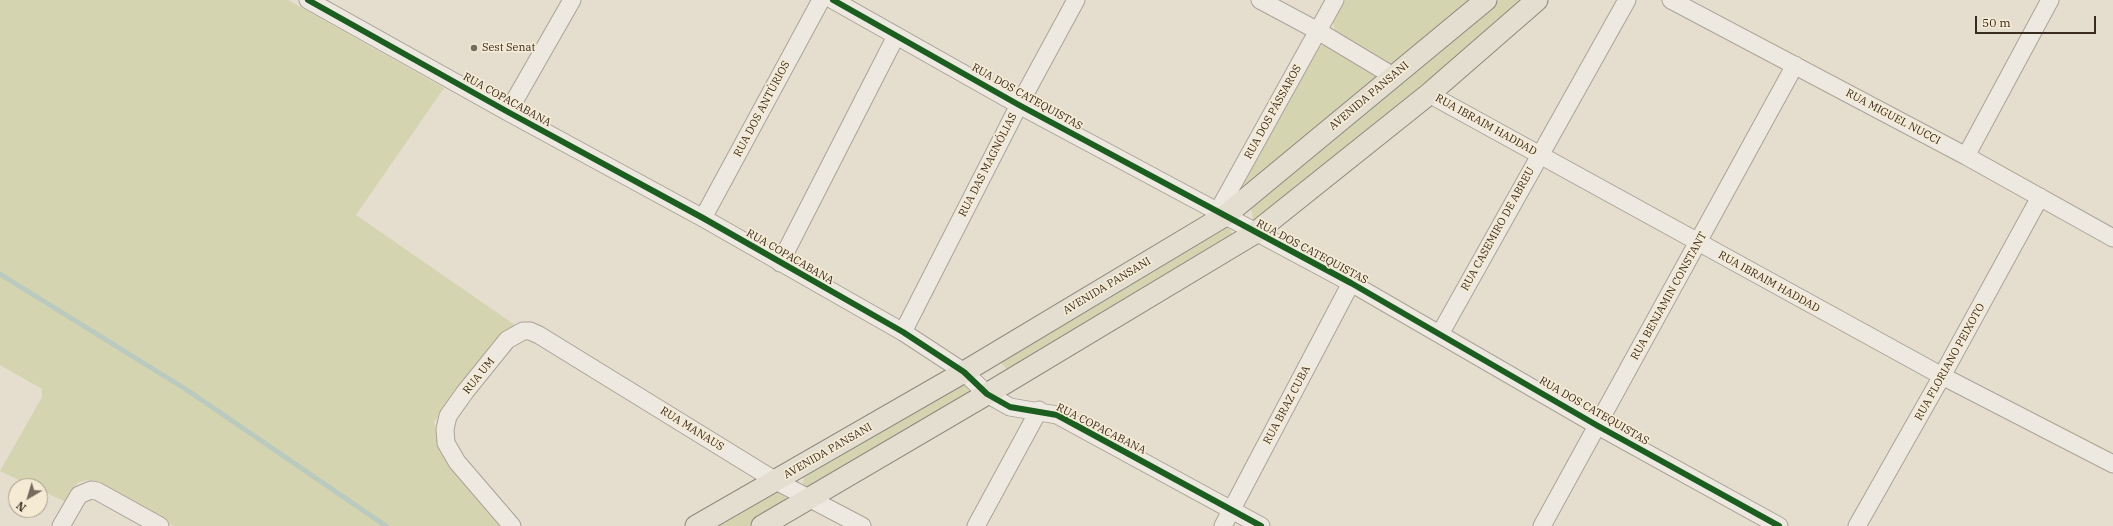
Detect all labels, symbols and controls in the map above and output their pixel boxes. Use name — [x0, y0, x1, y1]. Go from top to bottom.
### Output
scale bar — [1977, 8, 2098, 34]
text: 50 m — [1982, 15, 2011, 30]
place label: Sest Senat — [482, 41, 535, 55]
marker: Sest Senat — [469, 43, 479, 53]
street label: RUA DOS ANTÙRIOS — [731, 59, 793, 159]
street label: AVENIDA PANSANI — [1326, 59, 1412, 133]
street label: RUA DOS CATEQUISTAS — [969, 61, 1085, 133]
street label: RUA DOS PÁSSAROS — [1242, 63, 1304, 161]
street label: RUA COPACABANA — [461, 70, 553, 130]
street label: RUA MIGUEL NUCCI — [1843, 86, 1943, 148]
street label: RUA IBRAIM HADDAD — [1433, 92, 1539, 158]
street label: RUA DAS MAGNÓLIAS — [956, 111, 1020, 219]
street label: RUA CASEMIRO DE ABREU — [1459, 165, 1537, 293]
street label: RUA DOS CATEQUISTAS — [1254, 217, 1370, 287]
street label: RUA COPACABANA — [744, 227, 836, 287]
street label: RUA BENJAMIN CONSTANT — [1628, 230, 1710, 362]
street label: RUA IBRAIM HADDAD — [1716, 249, 1822, 315]
street label: AVENIDA PANSANI — [1061, 255, 1153, 317]
street label: RUA FLORIANO PEIXOTO — [1912, 301, 1988, 423]
street label: RUA UM — [460, 355, 498, 397]
street label: RUA BRAZ CUBA — [1261, 363, 1313, 447]
street label: RUA DOS CATEQUISTAS — [1537, 374, 1651, 448]
street label: RUA COPACABANA — [1054, 401, 1148, 457]
street label: RUA MANAUS — [658, 404, 726, 454]
street label: AVENIDA PANSANI — [781, 420, 875, 482]
north arrow — [8, 478, 48, 518]
text: N — [13, 498, 29, 515]

